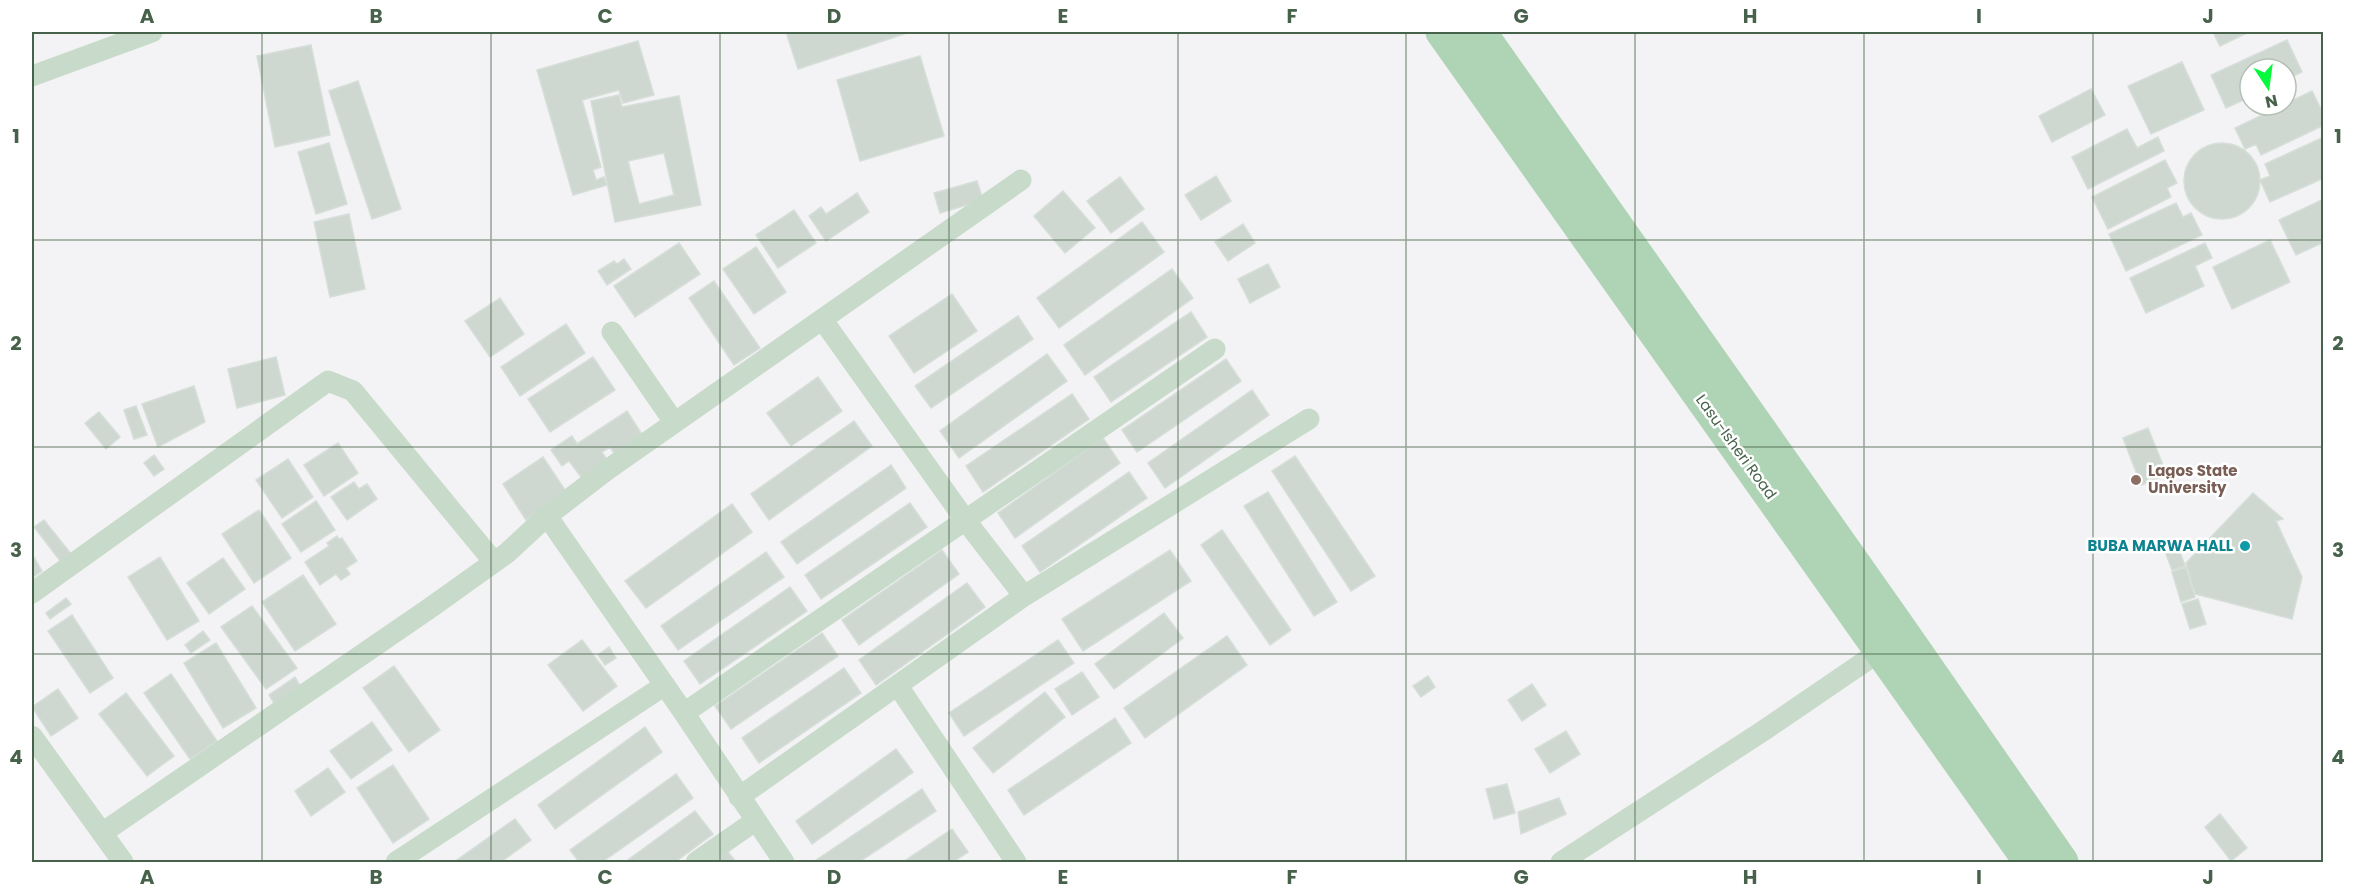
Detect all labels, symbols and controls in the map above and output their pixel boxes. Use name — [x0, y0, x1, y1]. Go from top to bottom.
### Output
text: A — [140, 2, 155, 30]
text: B — [369, 2, 383, 30]
text: C — [597, 2, 613, 30]
text: D — [827, 2, 841, 30]
text: E — [1058, 2, 1068, 30]
text: F — [1287, 2, 1298, 30]
text: G — [1513, 2, 1529, 30]
text: H — [1743, 2, 1757, 30]
text: I — [1976, 2, 1982, 30]
text: J — [2202, 2, 2214, 30]
north arrow — [2238, 57, 2298, 117]
text: N — [2263, 89, 2280, 114]
text: 1 — [12, 122, 20, 150]
text: 1 — [2334, 122, 2342, 150]
text: 2 — [10, 329, 22, 357]
text: 2 — [2332, 329, 2344, 357]
street label: Lasu-Isheri Road — [1691, 390, 1782, 503]
place label: Lagos State University — [2148, 460, 2237, 498]
marker: Lagos State University — [2129, 473, 2143, 487]
place label: BUBA MARWA HALL — [2087, 535, 2233, 556]
text: 3 — [10, 536, 22, 564]
text: 3 — [2332, 536, 2344, 564]
marker: BUBA MARWA HALL — [2238, 539, 2252, 553]
text: 4 — [9, 743, 23, 771]
text: 4 — [2331, 743, 2345, 771]
text: A — [140, 863, 155, 891]
text: B — [369, 863, 383, 891]
text: C — [597, 863, 613, 891]
text: D — [827, 863, 841, 891]
text: E — [1058, 863, 1068, 891]
text: F — [1287, 863, 1298, 891]
text: G — [1513, 863, 1529, 891]
text: H — [1743, 863, 1757, 891]
text: I — [1976, 863, 1982, 891]
text: J — [2202, 863, 2214, 891]

